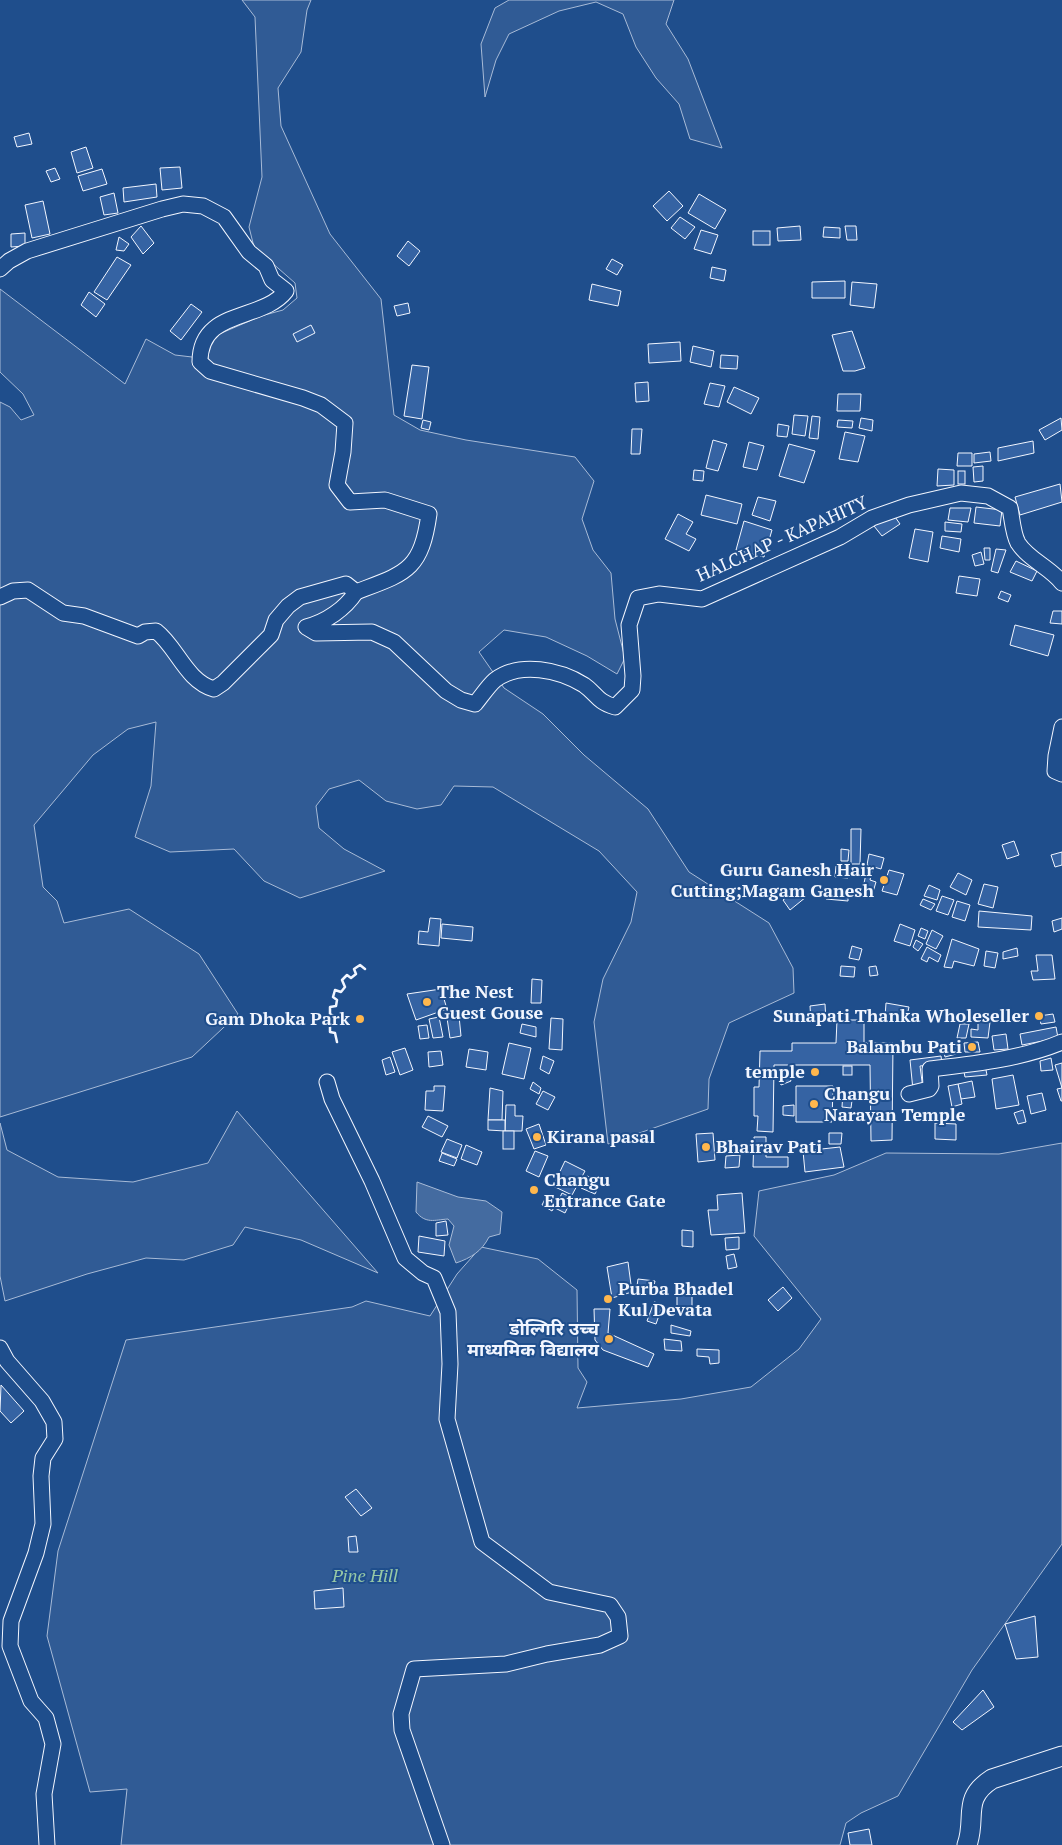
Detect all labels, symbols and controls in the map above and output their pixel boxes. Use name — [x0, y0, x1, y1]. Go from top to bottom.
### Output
street label: HALCHAP - KAPAHITY — [692, 489, 871, 587]
place label: Guru Ganesh Hair Cutting;Magam Ganesh — [671, 857, 874, 902]
marker: Guru Ganesh Hair Cutting;Magam Ganesh — [878, 874, 890, 886]
place label: The Nest Guest Gouse — [437, 979, 544, 1024]
marker: The Nest Guest Gouse — [421, 996, 433, 1008]
place label: Sunapati Thanka Wholeseller — [773, 1003, 1029, 1027]
place label: Gam Dhoka Park — [205, 1006, 351, 1030]
marker: Sunapati Thanka Wholeseller — [1033, 1010, 1045, 1022]
marker: Gam Dhoka Park — [354, 1013, 366, 1025]
place label: Balambu Pati — [846, 1034, 962, 1058]
marker: Balambu Pati — [966, 1041, 978, 1053]
place label: temple — [745, 1059, 805, 1083]
marker: temple — [809, 1066, 821, 1078]
place label: Changu Narayan Temple — [824, 1081, 966, 1126]
marker: Changu Narayan Temple — [808, 1098, 820, 1110]
place label: Kirana pasal — [547, 1124, 655, 1148]
marker: Kirana pasal — [531, 1131, 543, 1143]
place label: Bhairav Pati — [716, 1134, 822, 1158]
marker: Bhairav Pati — [700, 1141, 712, 1153]
place label: Changu Entrance Gate — [544, 1167, 666, 1212]
marker: Changu Entrance Gate — [528, 1184, 540, 1196]
place label: Purba Bhadel Kul Devata — [618, 1276, 734, 1321]
marker: Purba Bhadel Kul Devata — [602, 1293, 614, 1305]
place label: डोल्गिरि उच्च माध्यमिक विद्यालय — [467, 1316, 600, 1361]
marker: डोल्गिरि उच्च माध्यमिक विद्यालय — [603, 1333, 615, 1345]
park label: Pine Hill — [331, 1563, 398, 1587]

